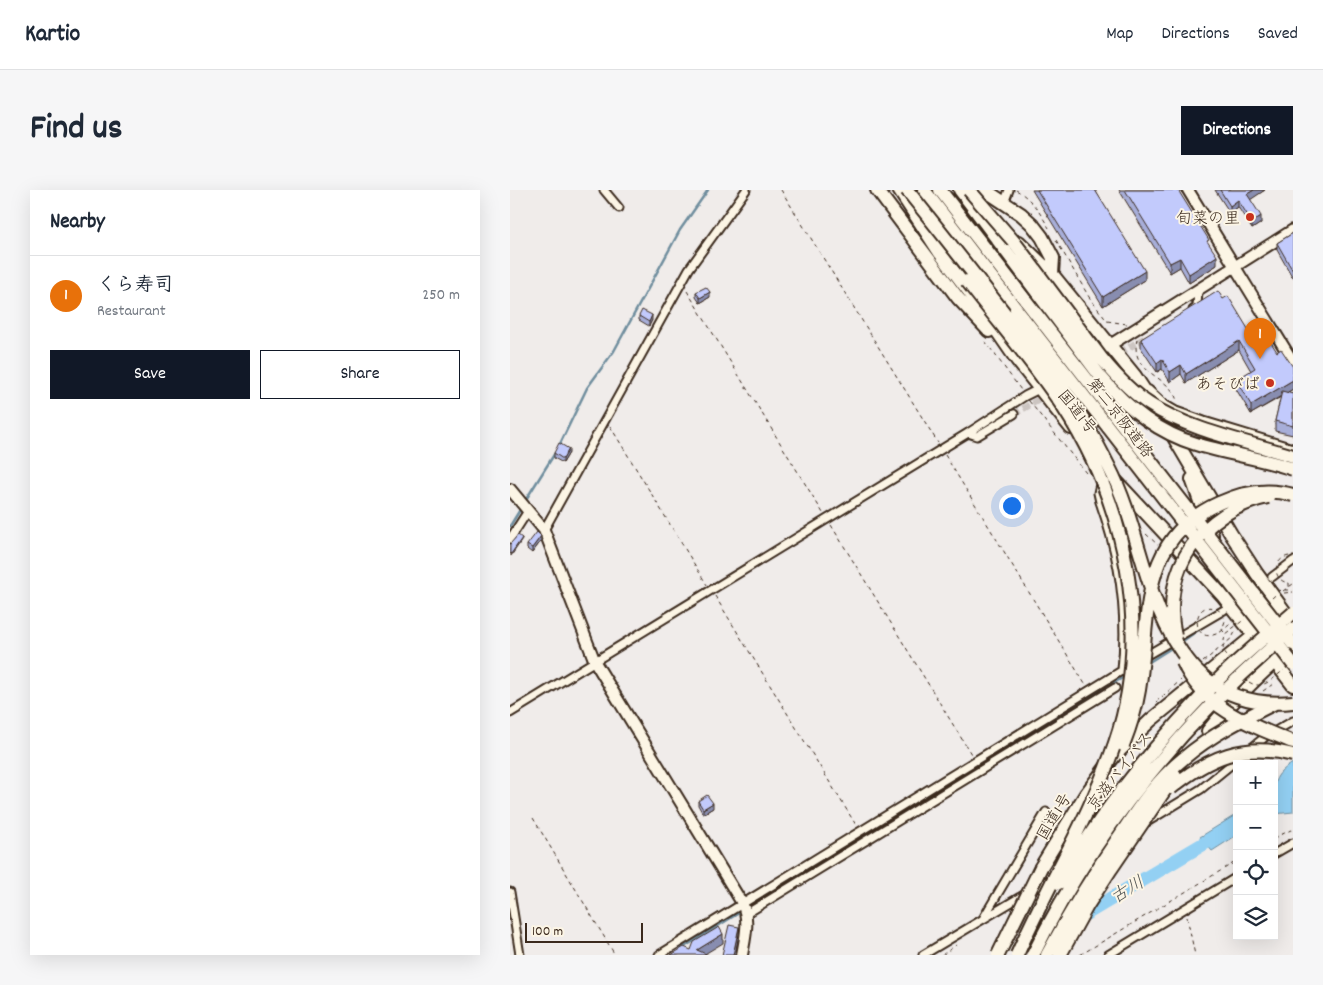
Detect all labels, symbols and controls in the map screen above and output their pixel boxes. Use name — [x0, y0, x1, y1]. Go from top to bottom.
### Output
text: Kartio — [25, 18, 80, 52]
text: Map — [1106, 22, 1133, 47]
text: Directions — [1161, 22, 1230, 47]
text: Saved — [1258, 22, 1298, 47]
text: Find us — [30, 105, 122, 155]
button: Directions — [1181, 106, 1293, 155]
text: Nearby — [50, 208, 105, 238]
place label: 旬菜の里 — [1176, 208, 1240, 231]
marker: 旬菜の里 — [1244, 211, 1256, 223]
text: くら寿司 — [97, 273, 173, 300]
text: 1 — [64, 284, 68, 307]
text: 250 m — [422, 284, 460, 307]
text: Restaurant — [97, 300, 166, 323]
pin: 1 — [1244, 318, 1276, 359]
button: Save — [50, 350, 250, 399]
button: Share — [260, 350, 460, 399]
street label: 第二京阪道路 — [1080, 374, 1158, 463]
place label: あそびば — [1196, 374, 1260, 397]
marker: あそびば — [1264, 377, 1276, 389]
street label: 国道1号 — [1051, 385, 1101, 440]
your location — [999, 493, 1025, 519]
street label: 京滋バイパス — [1082, 727, 1159, 816]
map controls — [1233, 760, 1278, 940]
button: + — [1233, 760, 1278, 805]
street label: 国道1号 — [1032, 789, 1078, 845]
button: − — [1233, 805, 1278, 850]
button: locate — [1233, 850, 1278, 895]
water label: 古川 — [1106, 871, 1150, 911]
button: layers — [1233, 895, 1278, 940]
scale bar — [525, 920, 642, 943]
text: 100 m — [532, 922, 563, 942]

